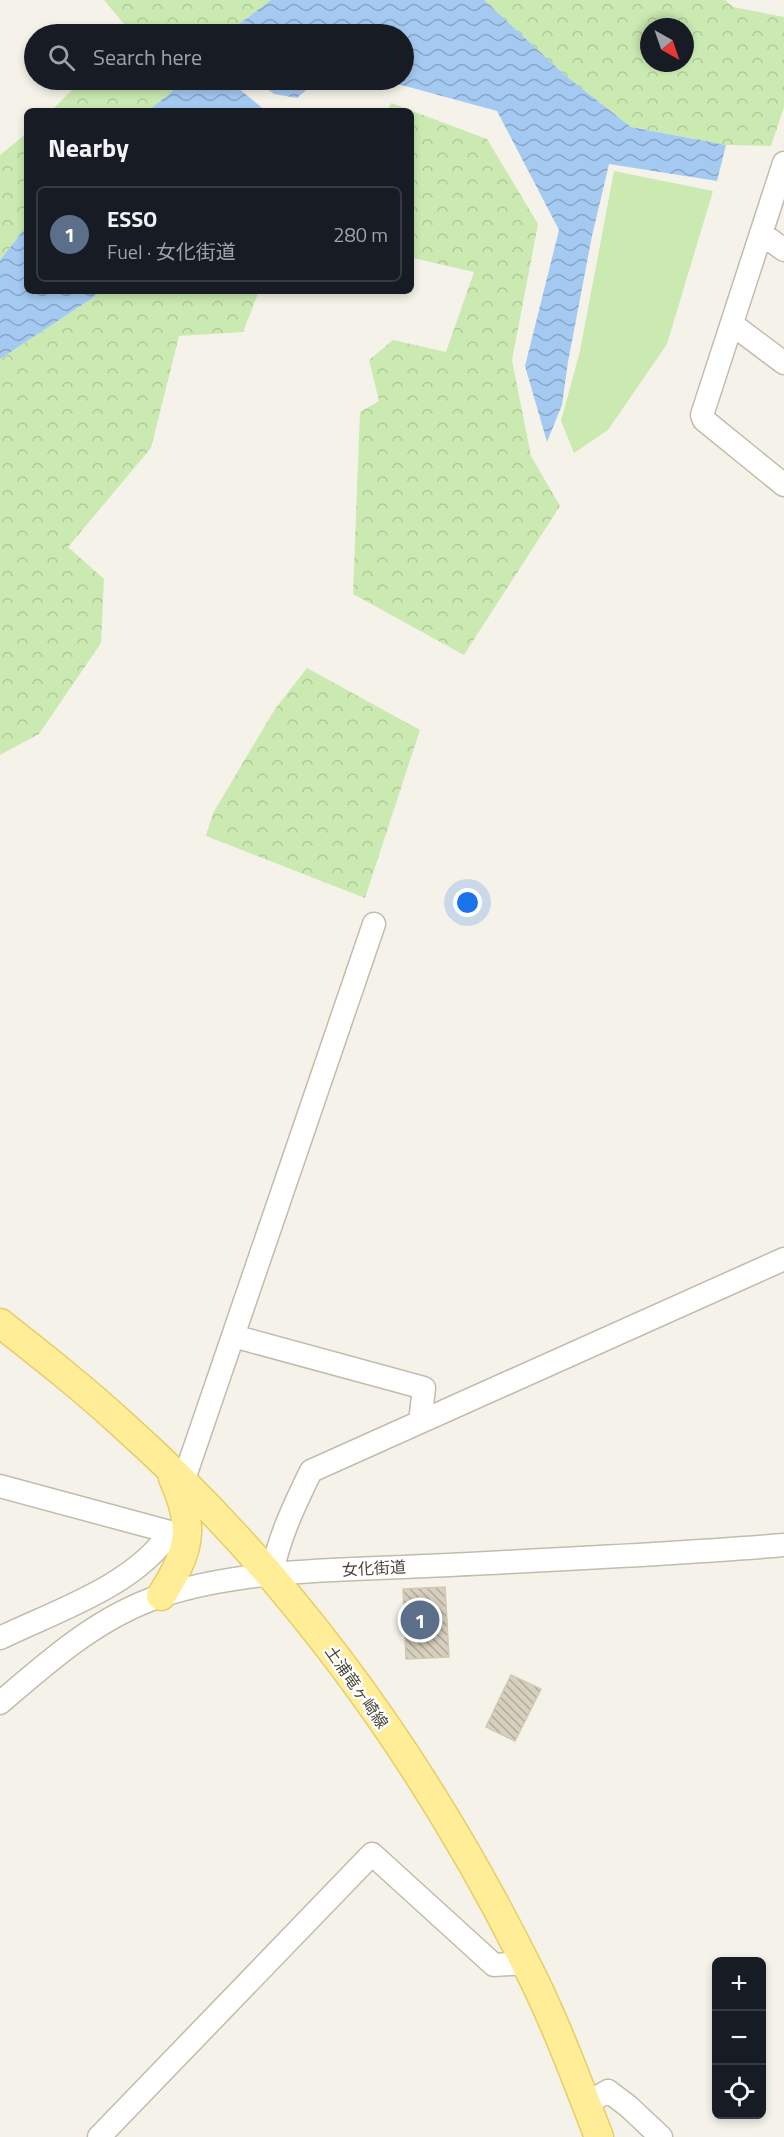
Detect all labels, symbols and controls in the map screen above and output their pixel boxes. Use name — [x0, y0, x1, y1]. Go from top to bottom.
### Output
north arrow — [640, 18, 694, 72]
search box — [24, 24, 414, 90]
text: Search here — [93, 40, 202, 74]
icon: search — [45, 41, 78, 74]
text: Nearby — [48, 128, 129, 167]
text: ESSO — [107, 202, 157, 236]
text: 1 — [64, 219, 75, 250]
text: 280 m — [333, 219, 388, 250]
text: Fuel · 女化街道 — [107, 236, 236, 267]
your location — [453, 888, 482, 917]
street label: 女化街道 — [341, 1554, 407, 1582]
pin: 1 — [400, 1598, 440, 1642]
street label: 土浦竜ヶ崎線 — [320, 1641, 394, 1733]
map controls — [712, 1957, 766, 2119]
button: + — [712, 1957, 766, 2011]
button: − — [712, 2011, 766, 2065]
button: locate — [712, 2065, 766, 2119]

